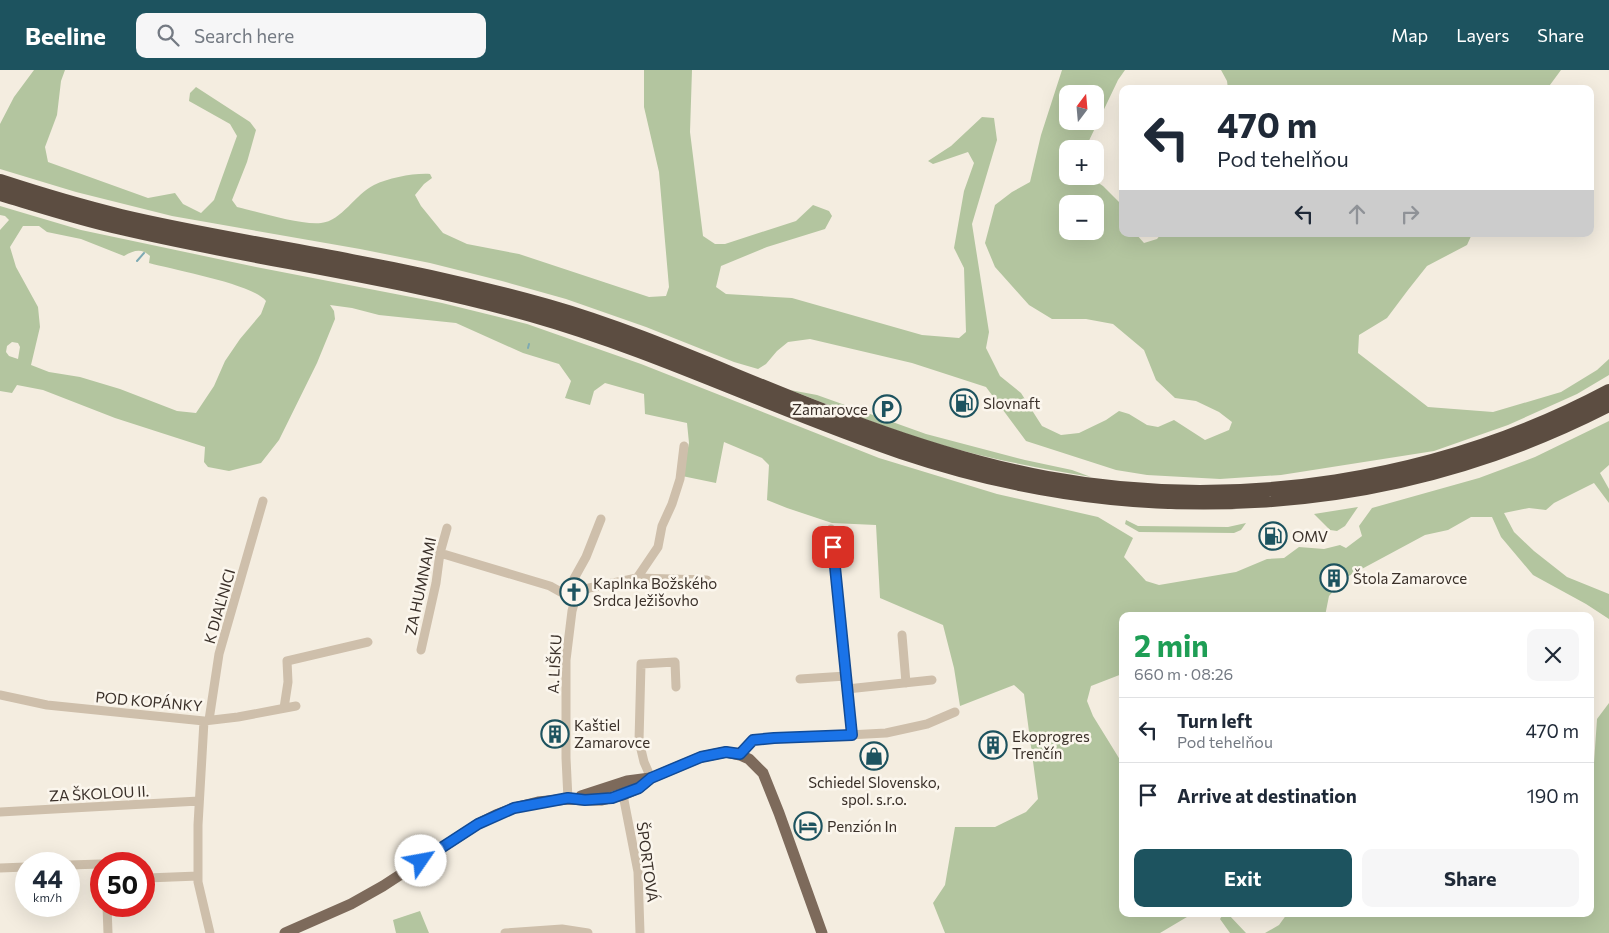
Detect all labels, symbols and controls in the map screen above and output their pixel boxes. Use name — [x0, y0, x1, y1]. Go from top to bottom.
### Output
search box — [136, 13, 486, 58]
text: Beeline — [25, 21, 106, 50]
icon: search — [154, 21, 182, 49]
text: Search here — [194, 24, 294, 47]
text: Map — [1391, 24, 1428, 46]
text: Layers — [1456, 24, 1509, 46]
text: Share — [1537, 24, 1584, 46]
north arrow — [1059, 85, 1104, 130]
map controls — [1059, 85, 1104, 240]
text: 470 m — [1217, 102, 1317, 145]
icon: left — [1134, 105, 1199, 170]
button: + — [1059, 140, 1104, 185]
text: Pod tehelňou — [1217, 145, 1349, 172]
button: − — [1059, 195, 1104, 240]
icon: left — [1290, 200, 1318, 228]
icon: ahead — [1343, 200, 1371, 228]
icon: right — [1396, 200, 1424, 228]
fuel station icon: Slovnaft — [949, 388, 979, 418]
parking icon: Zamarovce — [872, 394, 902, 424]
place label: Slovnaft — [983, 394, 1041, 412]
place label: Zamarovce — [792, 400, 868, 418]
fuel station icon: OMV — [1258, 521, 1288, 551]
pin — [812, 526, 854, 568]
place label: OMV — [1292, 527, 1328, 545]
icon: arrive — [819, 533, 847, 561]
street label: ZA HUMNAMI — [401, 535, 439, 637]
building icon: Štola Zamarovce — [1319, 563, 1349, 593]
street label: K DIAĽNICI — [200, 566, 238, 646]
place label: Štola Zamarovce — [1353, 568, 1467, 587]
place label: Kaplnka Božského Srdca Ježišovho — [593, 574, 717, 609]
church icon: Kaplnka Božského Srdca Ježišovho — [559, 577, 589, 607]
text: 2 min — [1134, 626, 1209, 663]
button: close — [1527, 629, 1579, 681]
street label: A. LIŠKU — [542, 634, 565, 694]
text: 660 m · 08:26 — [1134, 664, 1233, 683]
street label: POD KOPÁNKY — [95, 686, 204, 715]
text: Turn left — [1177, 709, 1252, 732]
place label: Kaštiel Zamarovce — [574, 716, 650, 751]
icon: left — [1134, 716, 1162, 744]
building icon: Kaštiel Zamarovce — [540, 719, 570, 749]
text: 470 m — [1525, 719, 1579, 742]
place label: Ekoprogres Trenčín — [1012, 727, 1090, 762]
building icon: Ekoprogres Trenčín — [978, 730, 1008, 760]
text: Pod tehelňou — [1177, 732, 1273, 751]
shop icon: Schiedel Slovensko, spol. s.r.o. — [859, 741, 889, 771]
place label: Schiedel Slovensko, spol. s.r.o. — [808, 773, 940, 808]
street label: ZA ŠKOLOU II. — [48, 780, 150, 805]
icon: arrive — [1134, 781, 1162, 809]
text: Arrive at destination — [1177, 784, 1357, 807]
text: 190 m — [1527, 784, 1579, 807]
hotel icon: Penzión In — [793, 811, 823, 841]
place label: Penzión In — [827, 817, 897, 835]
street label: ŠPORTOVÁ — [633, 821, 664, 903]
position arrow — [394, 834, 446, 886]
button: Exit — [1134, 849, 1352, 907]
button: Share — [1362, 849, 1579, 907]
speed limit sign: 50 — [90, 852, 155, 917]
text: 44 — [32, 863, 63, 893]
text: km/h — [33, 890, 62, 904]

